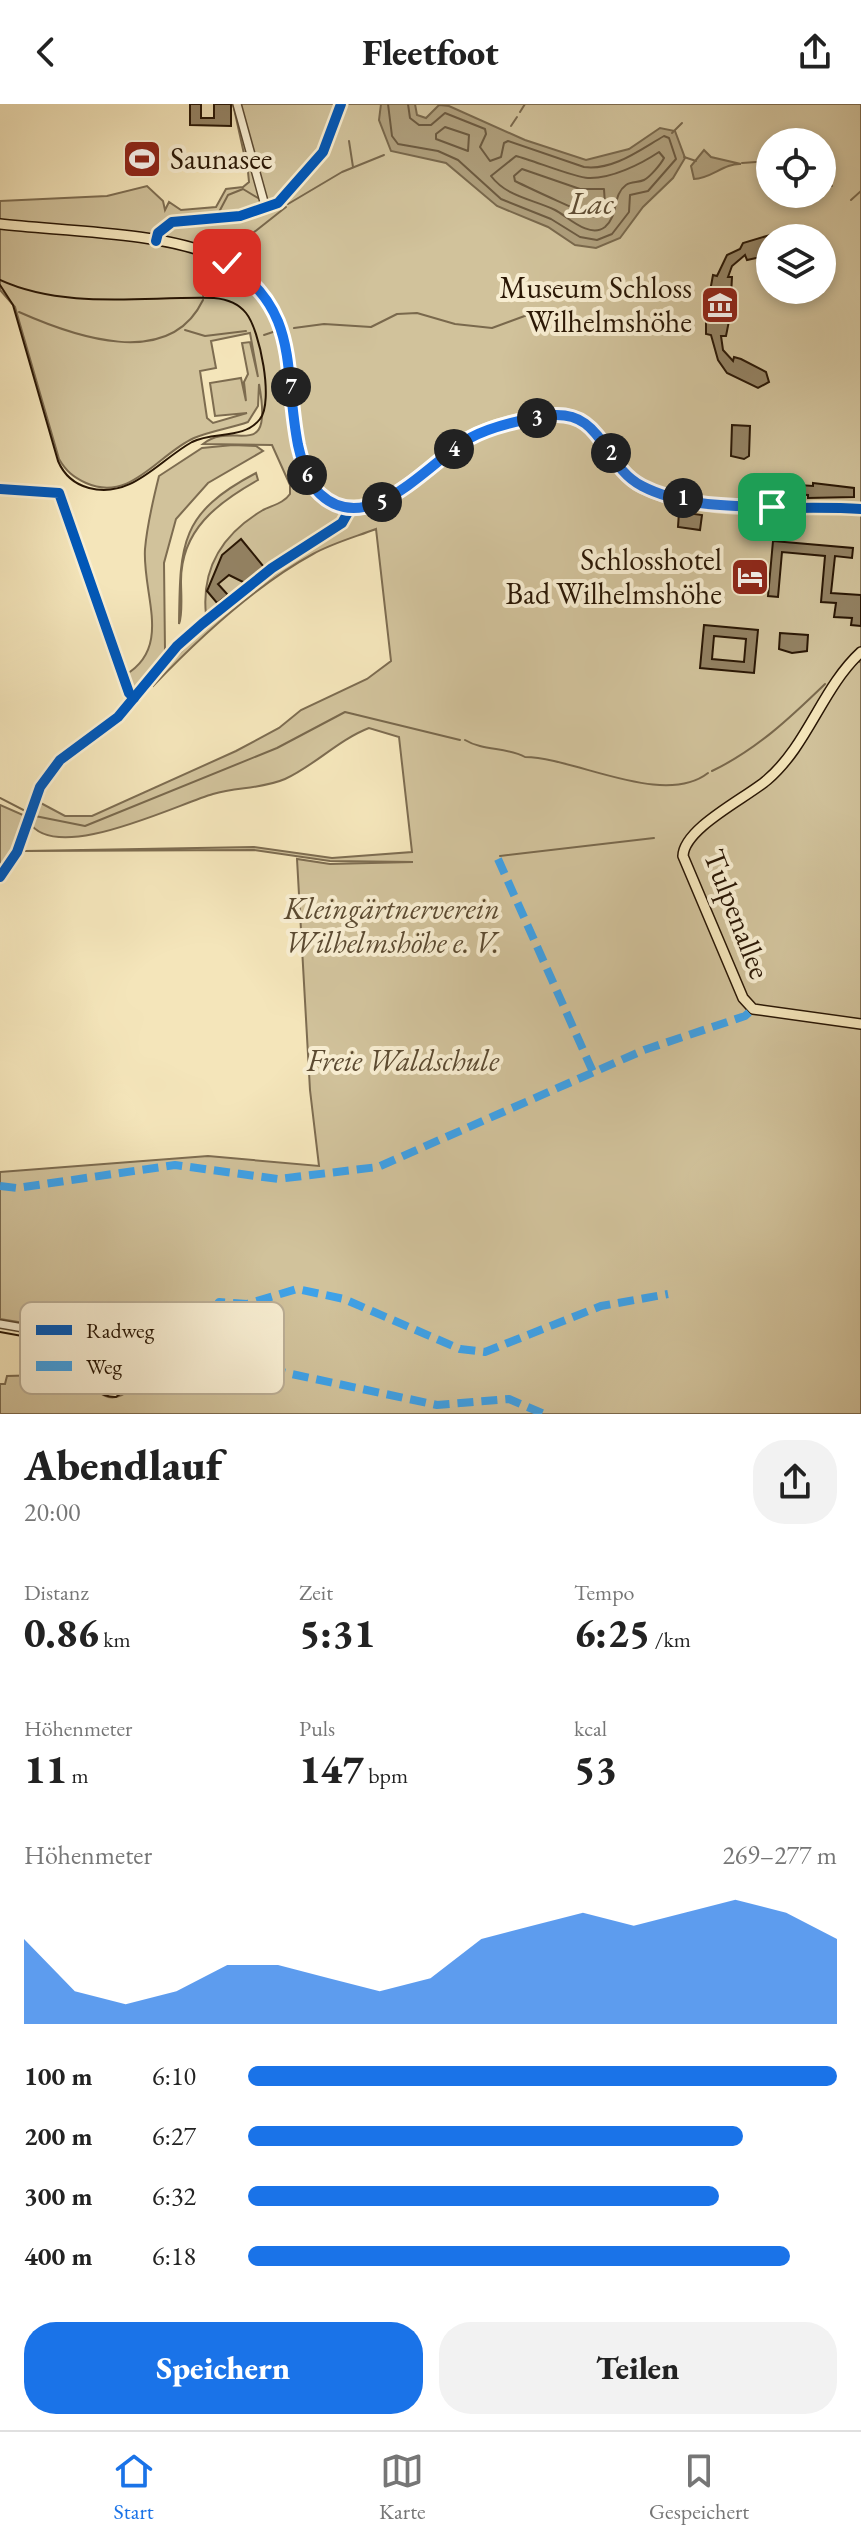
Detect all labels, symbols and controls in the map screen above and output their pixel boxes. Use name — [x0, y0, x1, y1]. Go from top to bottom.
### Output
text: Fleetfoot — [362, 29, 499, 76]
icon: back — [24, 30, 68, 74]
icon: share — [793, 30, 837, 74]
map controls — [756, 128, 836, 304]
button: locate — [756, 128, 836, 208]
sports icon: Saunasee — [121, 138, 163, 180]
place label: Saunasee — [170, 139, 272, 178]
water label: Lac — [568, 182, 614, 224]
button: layers — [756, 224, 836, 304]
pin — [193, 229, 261, 297]
icon: check — [205, 241, 249, 285]
place label: Museum Schloss Wilhelmshöhe — [500, 268, 692, 341]
museum icon: Museum Schloss Wilhelmshöhe — [699, 284, 741, 326]
pin: 7 — [271, 367, 311, 407]
text: 7 — [285, 372, 297, 401]
pin: 3 — [517, 398, 557, 438]
text: 3 — [531, 403, 543, 432]
pin: 4 — [434, 429, 474, 469]
pin: 2 — [591, 433, 631, 473]
text: 4 — [448, 434, 460, 463]
text: 2 — [605, 438, 617, 467]
pin: 6 — [287, 455, 327, 495]
text: 6 — [301, 460, 313, 489]
pin — [738, 473, 806, 541]
pin: 1 — [663, 478, 703, 518]
pin: 5 — [362, 482, 402, 522]
text: 1 — [677, 483, 689, 512]
icon: arrive — [750, 485, 794, 529]
text: 5 — [376, 487, 388, 516]
place label: Schlosshotel Bad Wilhelmshöhe — [505, 540, 722, 613]
hotel icon: Schlosshotel Bad Wilhelmshöhe — [729, 556, 771, 598]
street label: Tulpenallee — [695, 843, 780, 984]
park label: Kleingärtnerverein Wilhelmshöhe e. V. — [283, 889, 500, 962]
park label: Freie Waldschule — [306, 1041, 500, 1080]
legend — [20, 1302, 284, 1394]
text: Radweg — [86, 1316, 155, 1345]
text: Weg — [86, 1352, 123, 1381]
text: Abendlauf — [24, 1436, 222, 1493]
button: share — [753, 1440, 837, 1524]
text: 20:00 — [24, 1495, 80, 1529]
text: Distanz — [24, 1578, 89, 1607]
text: Zeit — [299, 1578, 333, 1607]
text: Tempo — [574, 1578, 634, 1607]
text: 0.86 — [24, 1607, 99, 1659]
text: 5:31 — [299, 1607, 375, 1659]
text: 6:25 — [574, 1607, 650, 1659]
text: km — [99, 1625, 131, 1654]
text: /km — [650, 1625, 691, 1654]
text: Höhenmeter — [24, 1714, 132, 1743]
text: Puls — [299, 1714, 335, 1743]
text: kcal — [574, 1714, 607, 1743]
text: 11 — [24, 1743, 67, 1795]
text: 147 — [299, 1743, 364, 1795]
text: 53 — [574, 1743, 617, 1795]
text: m — [67, 1761, 89, 1790]
text: bpm — [364, 1761, 408, 1790]
text: Höhenmeter — [24, 1838, 152, 1872]
text: 269–277 m — [722, 1838, 837, 1872]
text: 100 m — [24, 2059, 92, 2093]
text: 6:10 — [152, 2059, 196, 2093]
text: 200 m — [24, 2119, 92, 2153]
text: 6:27 — [152, 2119, 196, 2153]
text: 300 m — [24, 2179, 92, 2213]
text: 6:32 — [152, 2179, 196, 2213]
text: 400 m — [24, 2239, 92, 2273]
text: 6:18 — [152, 2239, 196, 2273]
button: Speichern — [24, 2322, 423, 2414]
button: Teilen — [439, 2322, 837, 2414]
tab: Start — [112, 2449, 156, 2526]
tab: Karte — [379, 2449, 426, 2526]
tab: Gespeichert — [649, 2449, 749, 2526]

